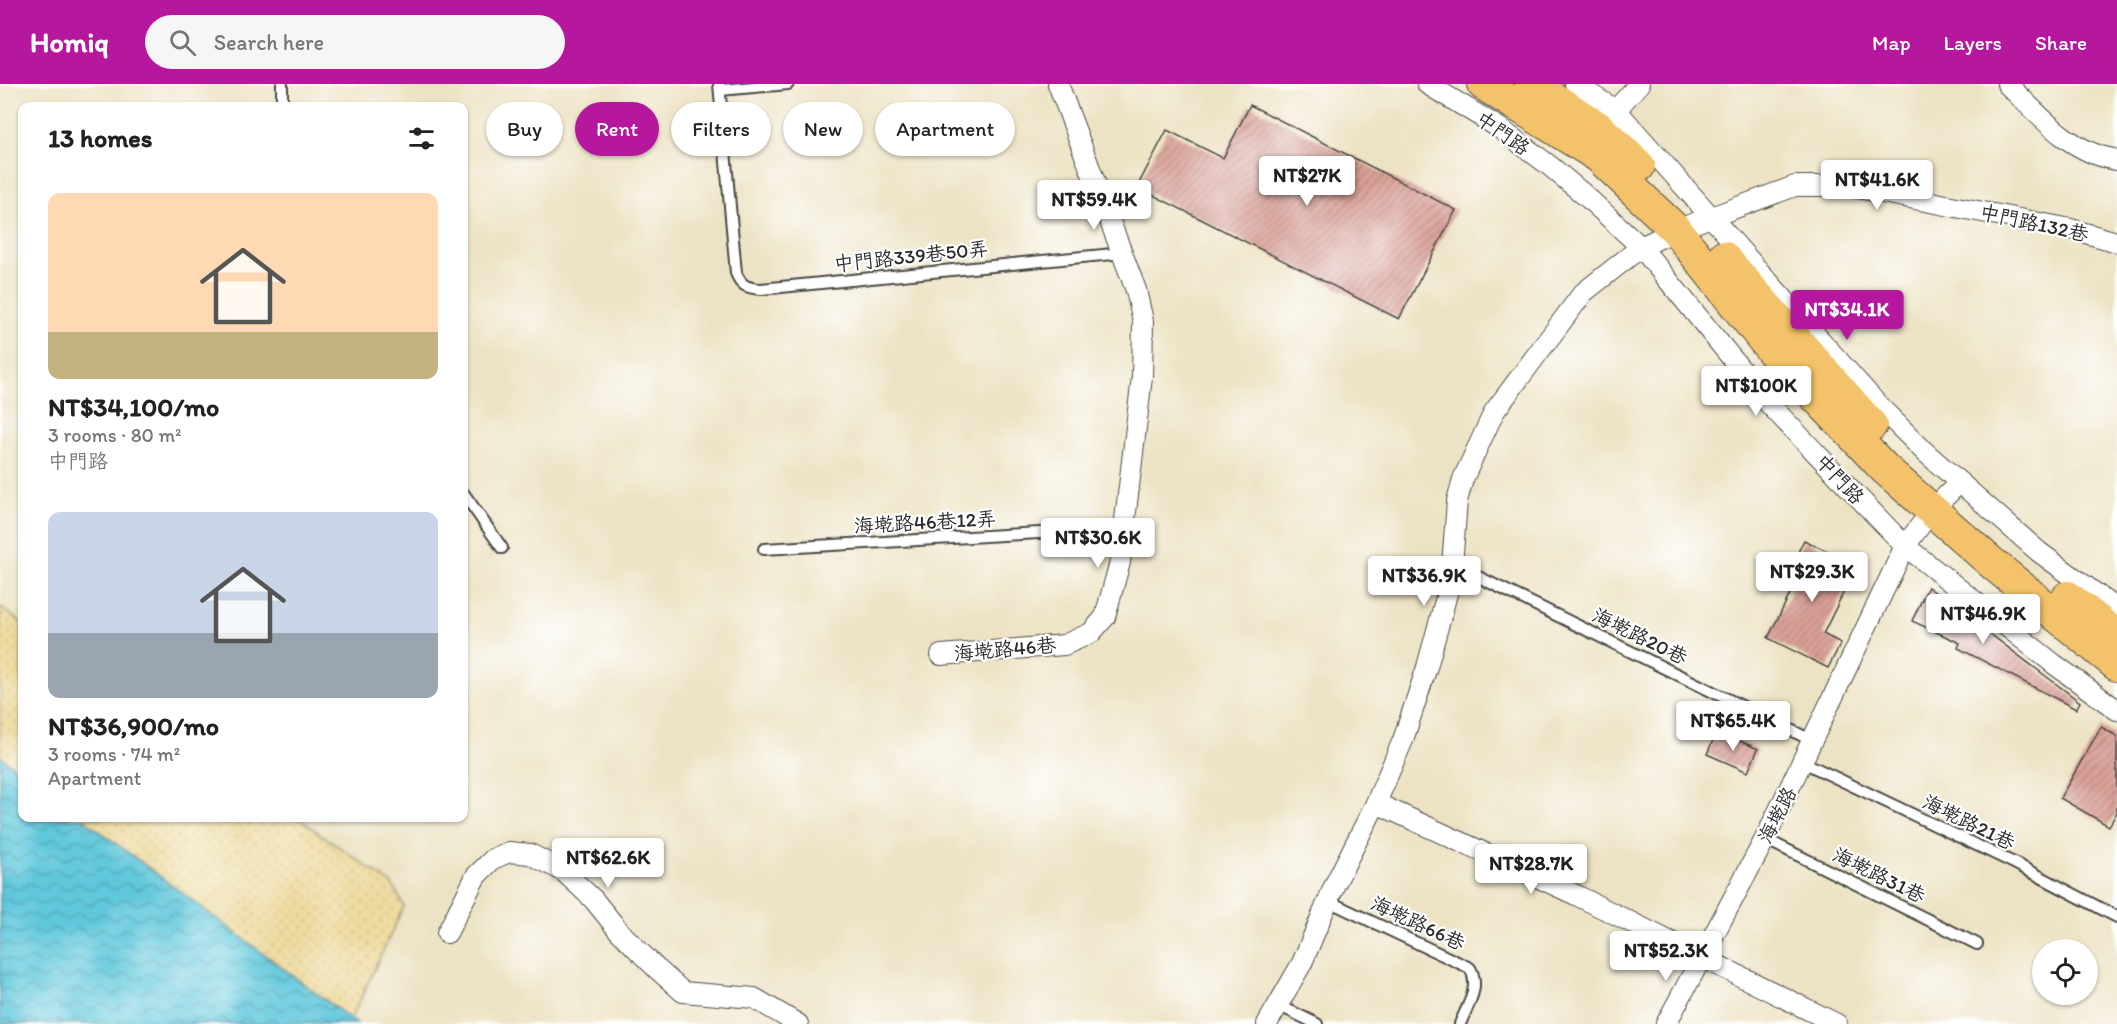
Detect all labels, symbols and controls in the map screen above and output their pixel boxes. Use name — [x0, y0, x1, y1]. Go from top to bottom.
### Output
search box — [145, 15, 565, 69]
text: Homiq — [30, 25, 109, 59]
icon: search — [166, 26, 199, 59]
text: Search here — [214, 29, 324, 56]
text: Map — [1872, 30, 1911, 55]
text: Layers — [1944, 30, 2002, 55]
text: Share — [2035, 30, 2087, 55]
chip: Buy — [486, 102, 563, 156]
chip: Rent — [575, 102, 659, 156]
chip: Filters — [671, 102, 771, 156]
chip: New — [783, 102, 863, 156]
chip: Apartment — [875, 102, 1015, 156]
street label: 中門路 — [1472, 106, 1535, 161]
text: 13 homes — [48, 122, 152, 154]
icon: filters — [405, 122, 438, 155]
pin: NT$27K — [1258, 156, 1356, 207]
pin: NT$41.6K — [1815, 160, 1939, 211]
text: NT$27K — [1273, 163, 1341, 187]
text: NT$41.6K — [1835, 167, 1919, 191]
pin: NT$59.4K — [1032, 180, 1156, 231]
text: NT$59.4K — [1051, 187, 1137, 211]
street label: 中門路132巷 — [1977, 200, 2092, 246]
icon: home — [189, 232, 297, 340]
street label: 中門路339巷50弄 — [833, 236, 989, 276]
pin: NT$34.1K — [1785, 290, 1909, 341]
text: NT$34.1K — [1805, 297, 1889, 321]
pin: NT$100K — [1701, 366, 1811, 417]
text: NT$100K — [1715, 373, 1797, 397]
text: NT$34,100/mo — [48, 391, 219, 423]
text: 3 rooms · 80 m² — [48, 423, 181, 447]
text: 中門路 — [48, 449, 108, 473]
street label: 中門路 — [1811, 449, 1870, 510]
street label: 海墘路46巷12弄 — [853, 506, 997, 538]
pin: NT$30.6K — [1036, 518, 1160, 569]
text: NT$30.6K — [1055, 525, 1141, 549]
icon: home — [189, 551, 297, 659]
pin: NT$29.3K — [1750, 552, 1874, 603]
pin: NT$36.9K — [1362, 556, 1486, 607]
text: NT$29.3K — [1770, 559, 1854, 583]
text: NT$36.9K — [1382, 563, 1466, 587]
pin: NT$46.9K — [1921, 594, 2045, 645]
text: NT$46.9K — [1940, 601, 2026, 625]
street label: 海墘路20巷 — [1589, 603, 1692, 670]
street label: 海墘路46巷 — [953, 632, 1058, 665]
pin: NT$65.4K — [1671, 701, 1795, 752]
text: NT$65.4K — [1690, 708, 1776, 732]
text: NT$36,900/mo — [48, 710, 219, 742]
text: 3 rooms · 74 m² — [48, 742, 180, 766]
text: Apartment — [48, 766, 141, 790]
street label: 海墘路 — [1753, 782, 1802, 847]
street label: 海墘路21巷 — [1919, 789, 2020, 855]
pin: NT$62.6K — [546, 838, 670, 889]
street label: 海墘路31巷 — [1829, 842, 1930, 908]
pin: NT$28.7K — [1469, 844, 1593, 895]
text: NT$62.6K — [566, 845, 650, 869]
text: NT$28.7K — [1489, 851, 1573, 875]
street label: 海墘路66巷 — [1367, 891, 1470, 956]
pin: NT$52.3K — [1604, 931, 1728, 982]
text: NT$52.3K — [1624, 938, 1708, 962]
map controls — [2032, 939, 2098, 1005]
button: locate — [2032, 939, 2098, 1005]

